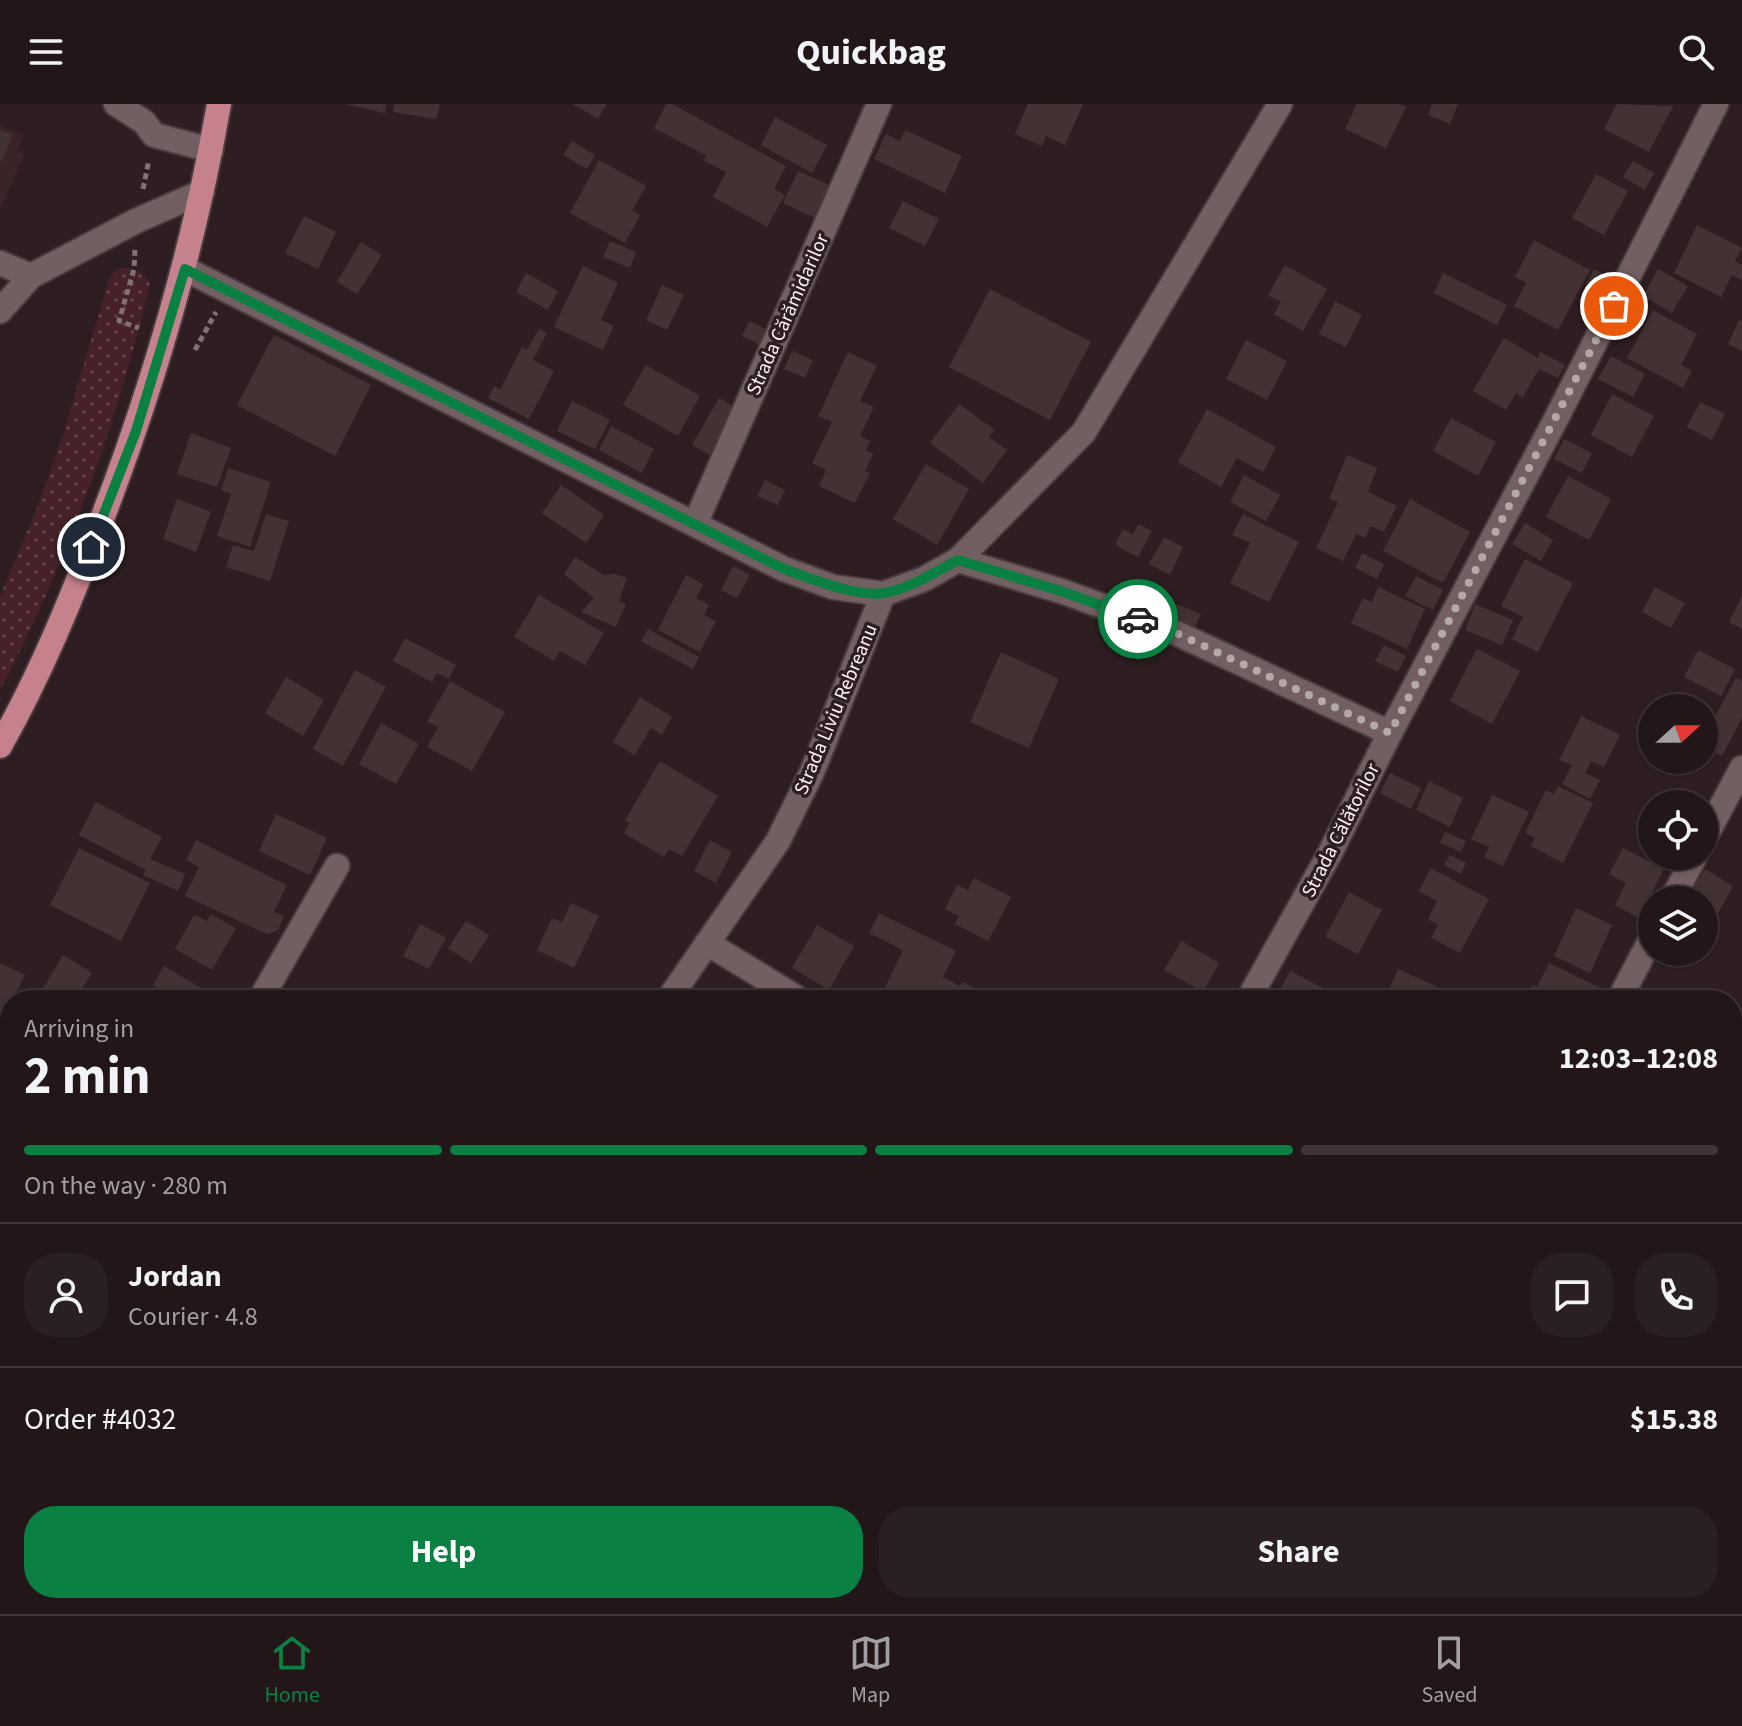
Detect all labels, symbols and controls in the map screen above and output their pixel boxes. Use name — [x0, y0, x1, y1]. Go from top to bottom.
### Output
text: Quickbag — [796, 27, 946, 78]
icon: menu — [24, 30, 68, 74]
icon: search — [1674, 30, 1718, 74]
street label: Strada Cărămidarilor — [740, 229, 836, 400]
pin — [1580, 272, 1648, 340]
icon: bag — [1592, 284, 1636, 328]
pin — [57, 513, 125, 581]
icon: home — [69, 525, 113, 569]
courier — [1098, 579, 1178, 659]
icon: car — [1116, 597, 1160, 641]
street label: Strada Liviu Rebreanu — [787, 620, 885, 799]
north arrow — [1638, 694, 1718, 774]
map controls — [1638, 694, 1718, 966]
street label: Strada Călătorilor — [1295, 758, 1387, 902]
button: locate — [1638, 790, 1718, 870]
button: layers — [1638, 886, 1718, 966]
text: Arriving in — [24, 1010, 134, 1047]
text: 12:03–12:08 — [1559, 1037, 1718, 1080]
text: 2 min — [24, 1040, 151, 1114]
text: On the way · 280 m — [24, 1167, 228, 1204]
button: person — [24, 1253, 108, 1337]
button: chat — [1530, 1253, 1614, 1337]
button: phone — [1634, 1253, 1718, 1337]
text: Jordan — [128, 1255, 222, 1298]
text: Courier · 4.8 — [128, 1298, 258, 1335]
text: Order #4032 — [24, 1398, 177, 1441]
text: $15.38 — [1630, 1398, 1718, 1441]
button: Help — [24, 1506, 863, 1598]
button: Share — [879, 1506, 1718, 1598]
tab: Home — [264, 1631, 320, 1711]
tab: Map — [849, 1631, 893, 1711]
tab: Saved — [1421, 1631, 1478, 1711]

